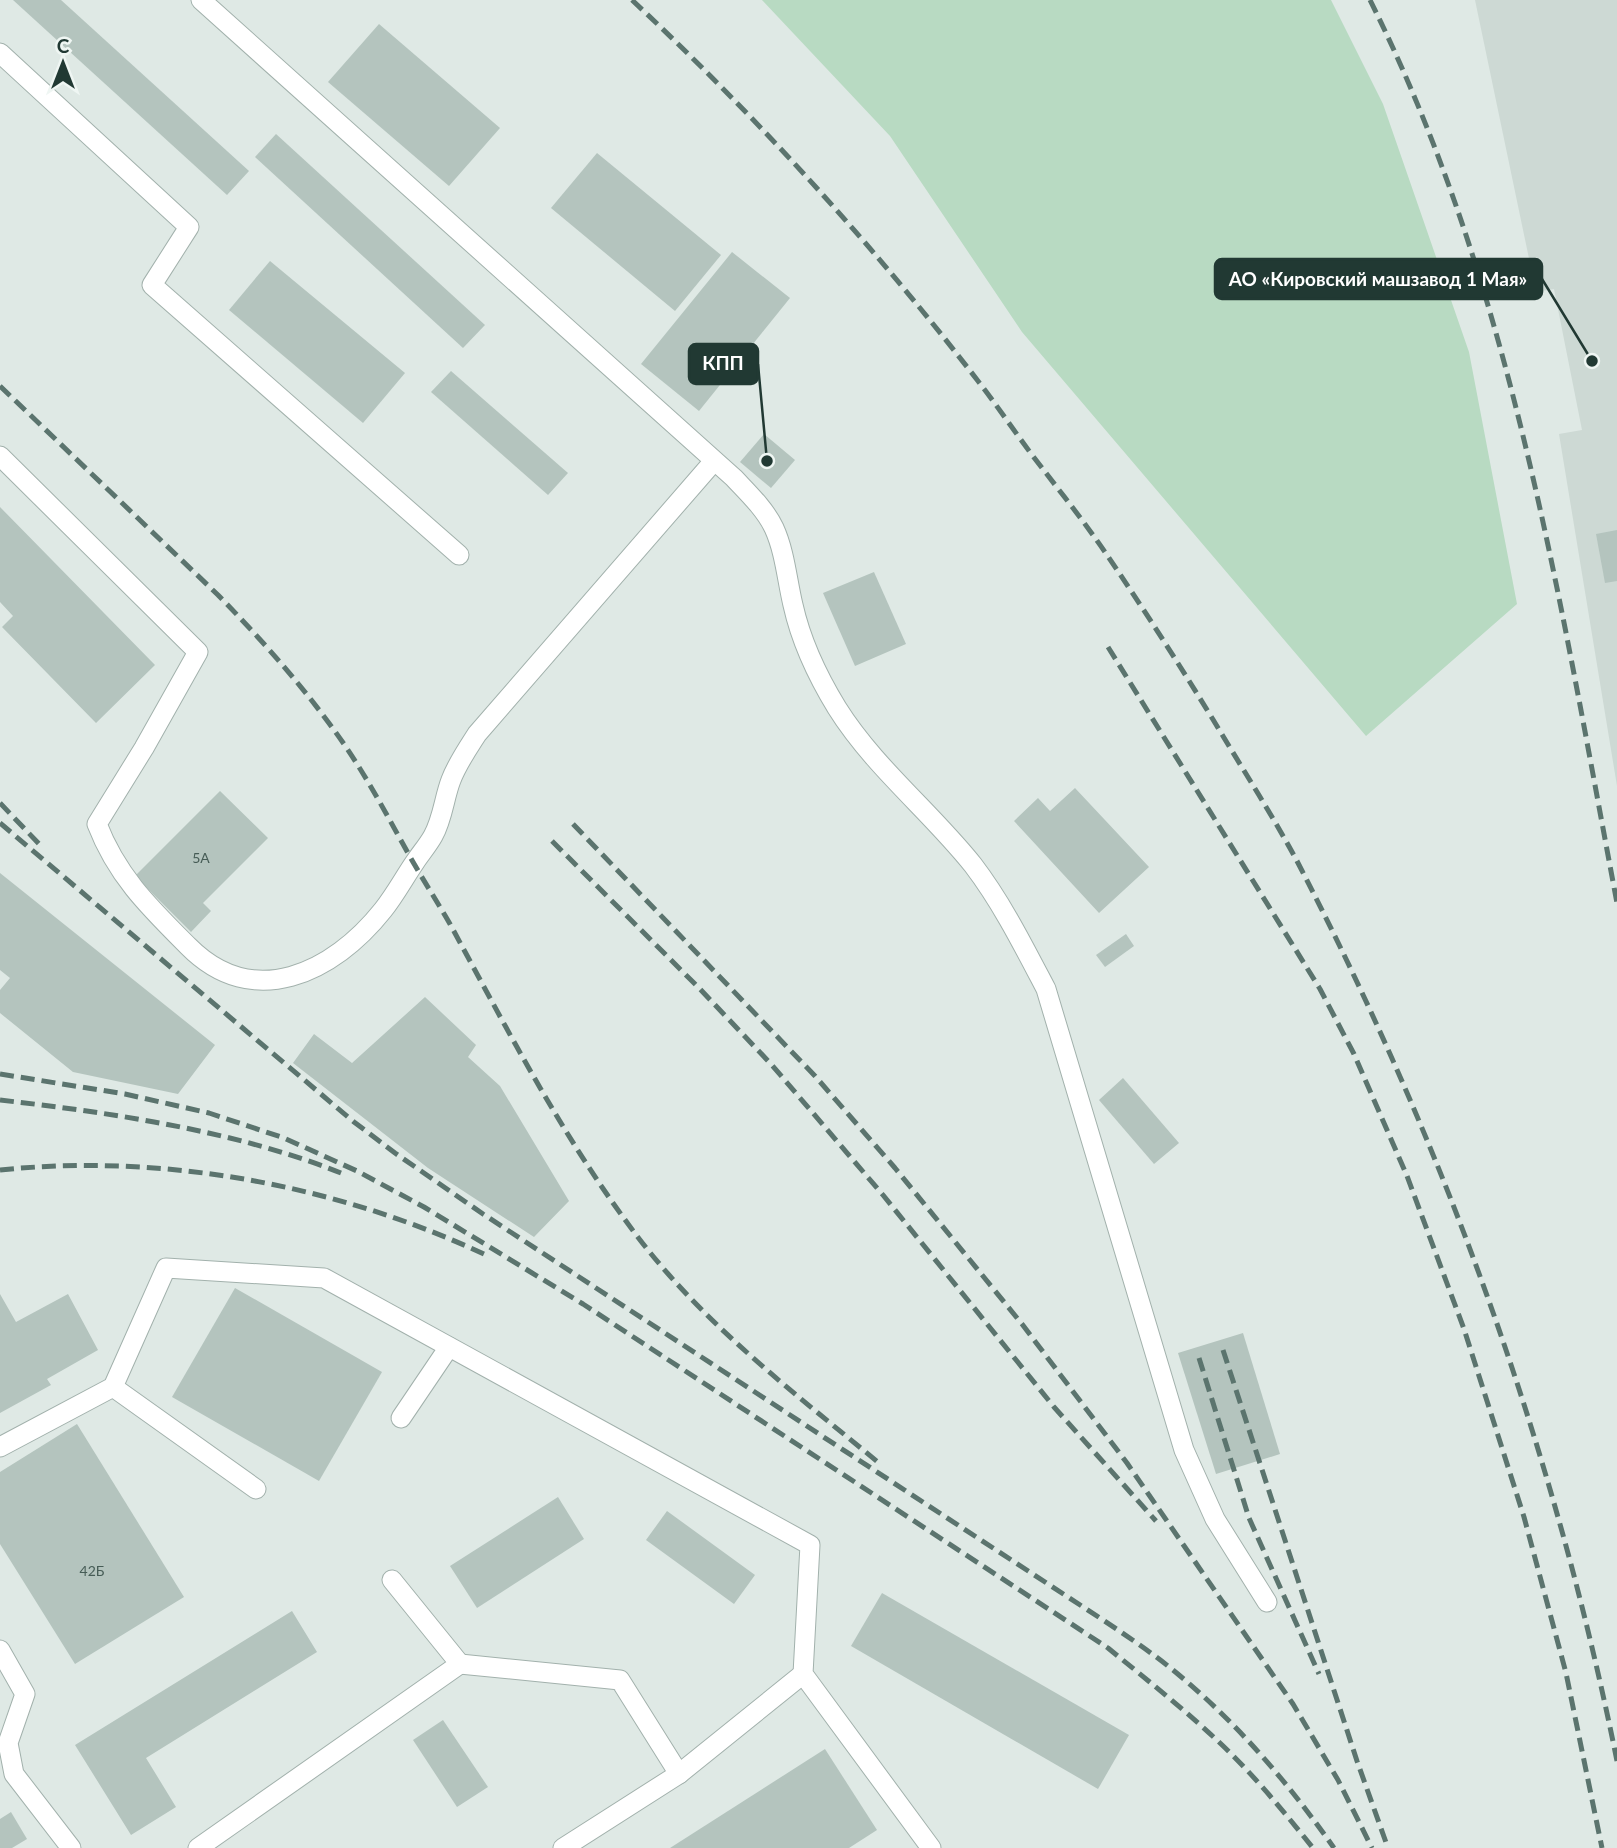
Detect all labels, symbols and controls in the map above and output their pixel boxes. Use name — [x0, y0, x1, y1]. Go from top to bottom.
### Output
north arrow — [28, 28, 98, 98]
text: С — [57, 34, 70, 57]
callout: АО «Кировский машзавод 1 Мая» — [1215, 259, 1542, 299]
text: АО «Кировский машзавод 1 Мая» — [1228, 267, 1527, 290]
callout: КПП — [689, 344, 758, 384]
text: КПП — [702, 351, 744, 374]
house number: 5А — [192, 849, 210, 866]
house number: 42Б — [80, 1562, 105, 1579]

